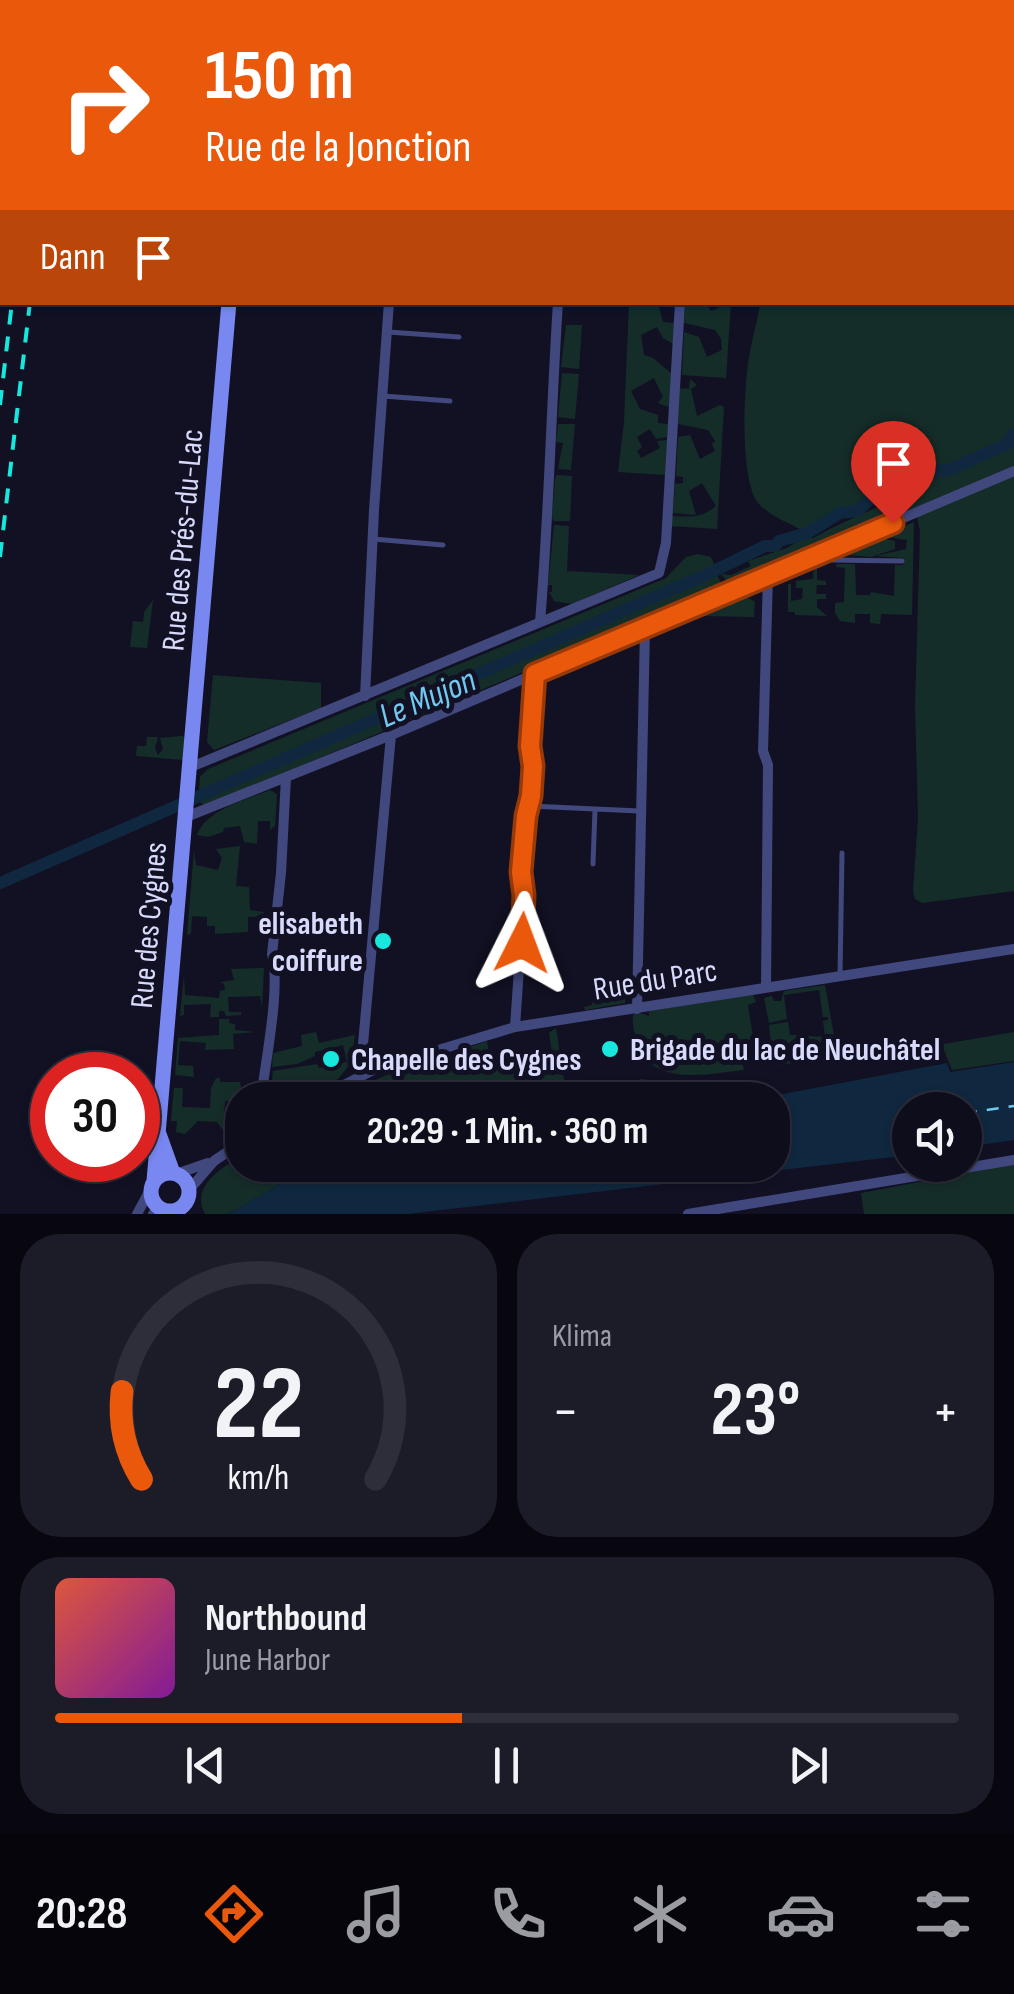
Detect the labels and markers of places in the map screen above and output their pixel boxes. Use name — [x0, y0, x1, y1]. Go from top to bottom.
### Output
pin — [851, 421, 936, 524]
place label: elisabeth coiffure — [258, 905, 363, 981]
marker: elisabeth coiffure — [372, 930, 394, 952]
place label: Brigade du lac de Neuchâtel — [630, 1031, 940, 1070]
marker: Brigade du lac de Neuchâtel — [599, 1038, 621, 1060]
place label: Chapelle des Cygnes — [351, 1041, 581, 1080]
marker: Chapelle des Cygnes — [320, 1048, 342, 1070]

